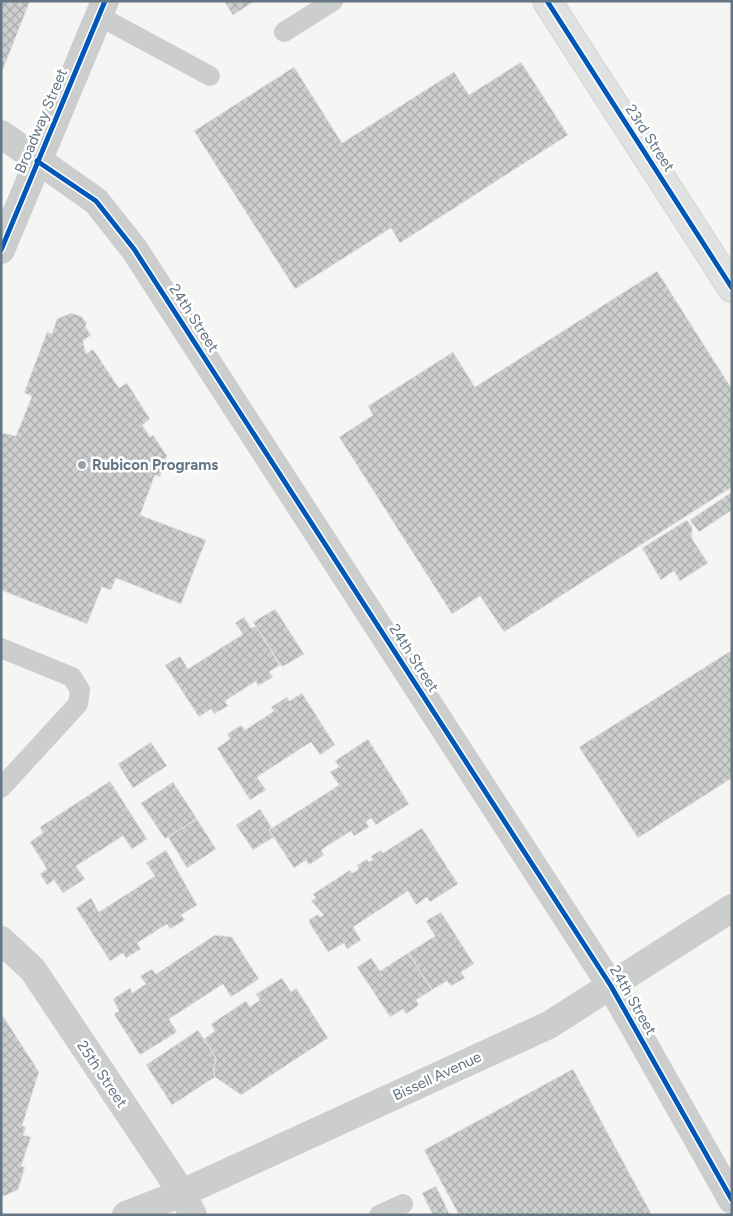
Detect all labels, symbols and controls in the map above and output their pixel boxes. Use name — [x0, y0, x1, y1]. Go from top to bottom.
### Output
street label: Broadway Street — [11, 66, 71, 176]
street label: 23rd Street — [622, 101, 678, 175]
street label: 24th Street — [165, 281, 223, 356]
place label: Rubicon Programs — [92, 456, 218, 474]
marker: Rubicon Programs — [76, 459, 88, 471]
street label: 24th Street — [385, 621, 443, 696]
street label: 24th Street — [606, 962, 660, 1038]
street label: 25th Street — [73, 1037, 131, 1111]
street label: Bissell Avenue — [390, 1048, 484, 1104]

